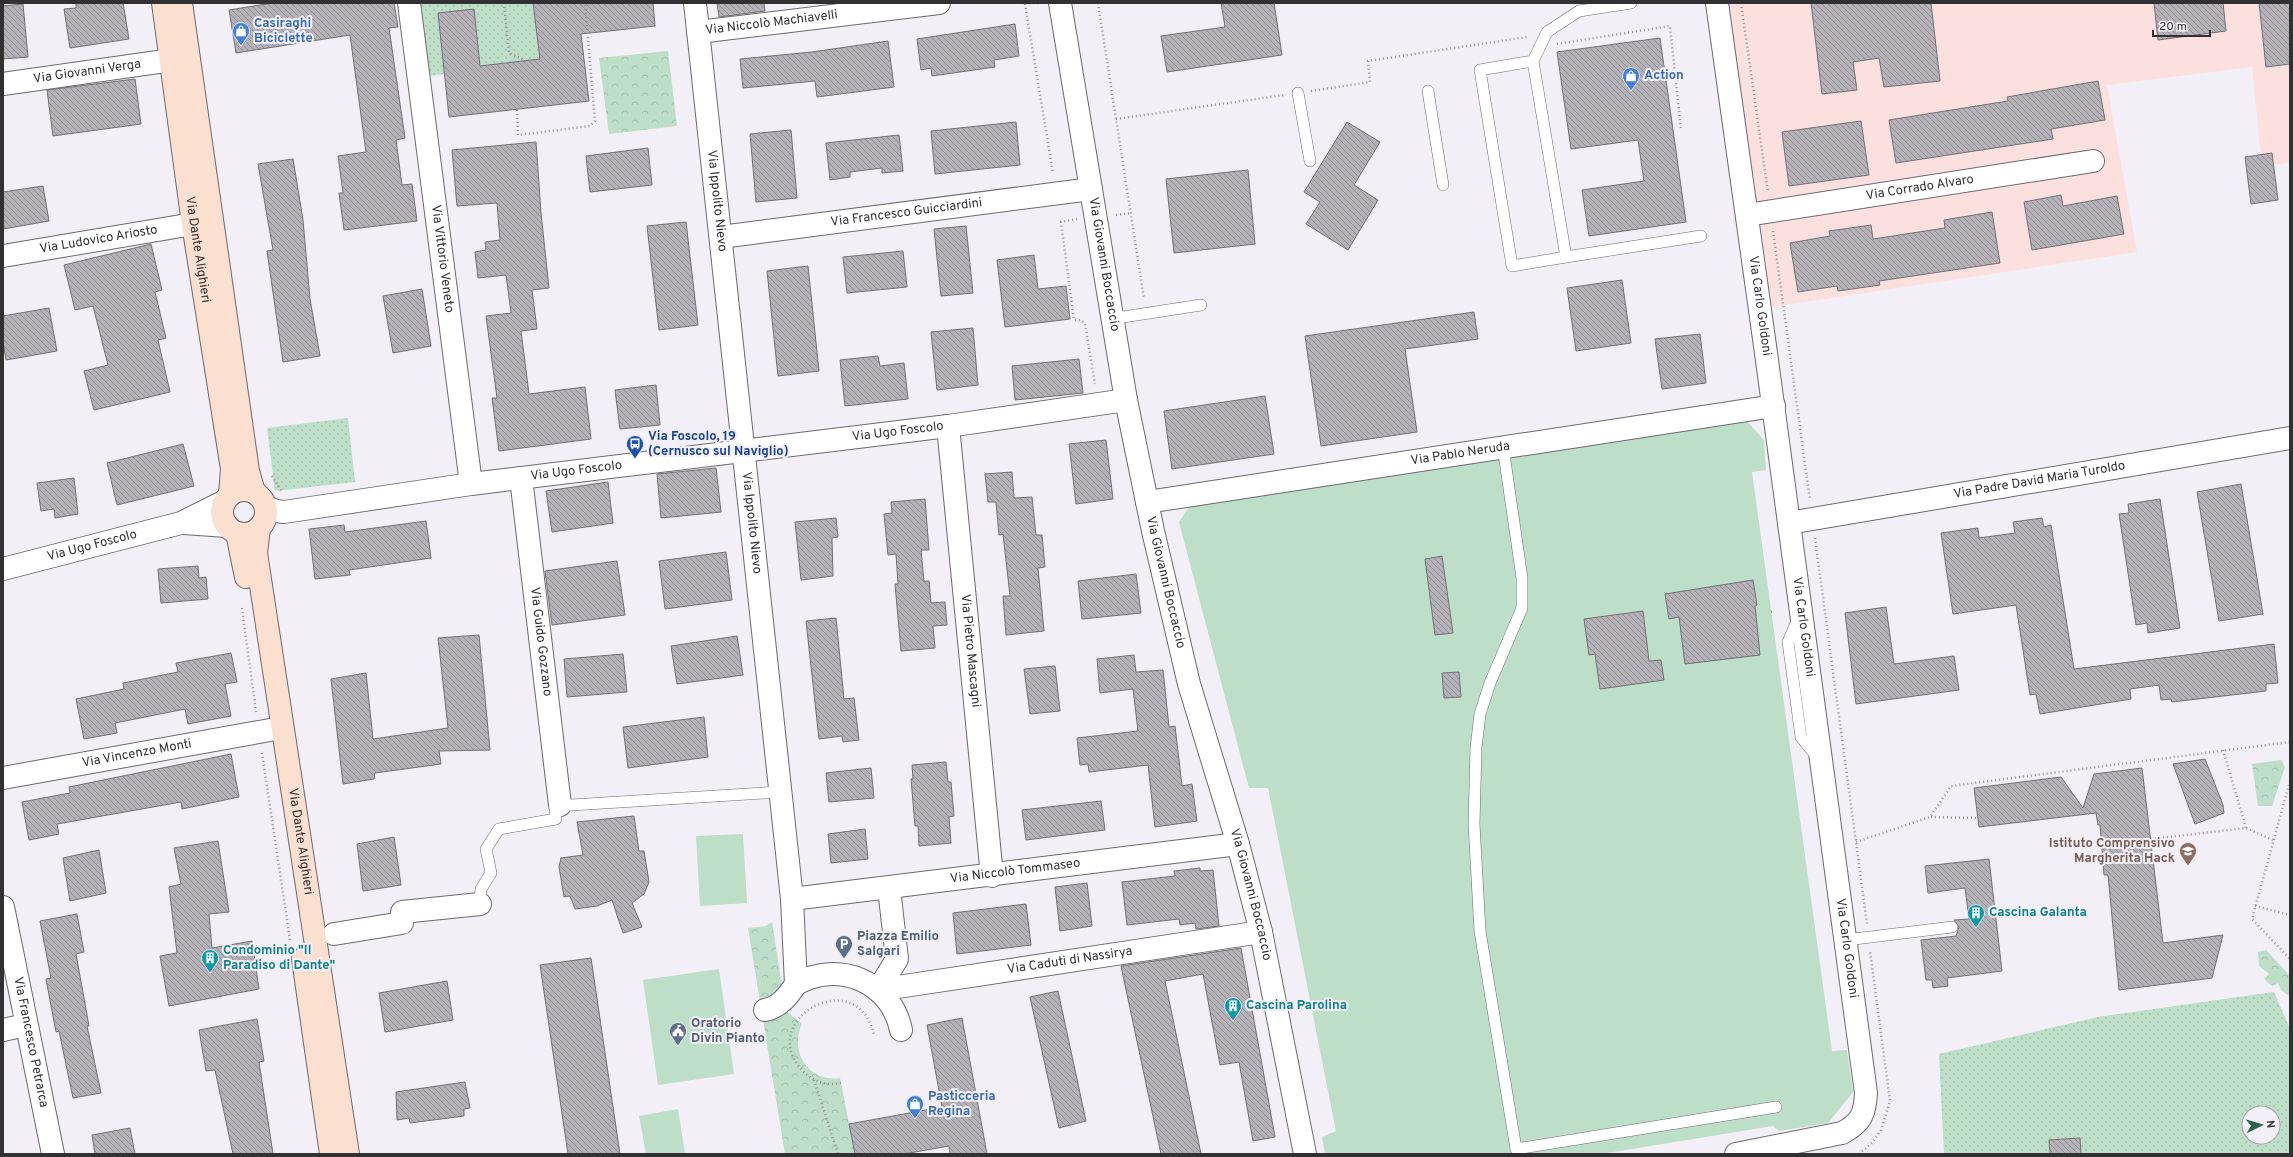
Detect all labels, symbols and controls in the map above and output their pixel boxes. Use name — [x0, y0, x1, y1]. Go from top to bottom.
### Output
street label: Via Niccolò Machiavelli — [704, 7, 839, 39]
scale bar — [2153, 12, 2210, 38]
place label: Casiraghi Biciclette — [254, 16, 313, 47]
text: 20 m — [2159, 19, 2187, 35]
shop icon: Casiraghi Biciclette — [231, 21, 251, 46]
street label: Via Giovanni Verga — [32, 56, 142, 88]
shop icon: Action — [1621, 66, 1641, 91]
place label: Action — [1644, 68, 1684, 84]
street label: Via Ippolito Nievo — [703, 149, 730, 253]
street label: Via Corrado Alvaro — [1865, 172, 1975, 204]
street label: Via Dante Alighieri — [181, 195, 213, 304]
street label: Via Francesco Guicciardini — [830, 195, 983, 231]
street label: Via Giovanni Boccaccio — [1084, 196, 1122, 333]
street label: Via Vittorio Veneto — [427, 204, 457, 314]
street label: Via Ludovico Ariosto — [38, 222, 159, 258]
street label: Via Carlo Goldoni — [1745, 255, 1774, 357]
street label: Via Ugo Foscolo — [851, 419, 945, 446]
place label: Via Foscolo, 19 (Cernusco sul Naviglio) — [648, 429, 789, 460]
bus stop icon: Via Foscolo, 19 (Cernusco sul Naviglio) — [625, 434, 645, 459]
street label: Via Pablo Neruda — [1410, 439, 1511, 470]
street label: Via Ugo Foscolo — [530, 458, 623, 485]
street label: Via Padre David Maria Turoldo — [1952, 458, 2126, 503]
street label: Via Ippolito Nievo — [738, 471, 765, 575]
street label: Via Giovanni Boccaccio — [1142, 515, 1188, 650]
street label: Via Ugo Foscolo — [45, 527, 139, 565]
street label: Via Carlo Goldoni — [1788, 576, 1818, 678]
street label: Via Guido Gozzano — [526, 586, 555, 697]
street label: Via Pietro Mascagni — [956, 593, 983, 708]
street label: Via Vincenzo Monti — [81, 736, 193, 772]
street label: Via Dante Alighieri — [284, 787, 316, 896]
street label: Via Giovanni Boccaccio — [1226, 827, 1275, 962]
place label: Istituto Comprensivo Margherita Hack — [2049, 836, 2175, 867]
school or university icon: Istituto Comprensivo Margherita Hack — [2178, 841, 2198, 866]
street label: Via Niccolò Tommaseo — [949, 855, 1081, 887]
street label: Via Carlo Goldoni — [1832, 897, 1861, 999]
building icon: Cascina Galanta — [1966, 903, 1986, 928]
place label: Cascina Galanta — [1989, 905, 2087, 921]
place label: Piazza Emilio Salgari — [857, 929, 939, 960]
parking icon: Piazza Emilio Salgari — [834, 934, 854, 959]
place label: Condominio "Il Paradiso di Dante" — [223, 943, 335, 974]
street label: Via Caduti di Nassirya — [1006, 944, 1133, 978]
building icon: Condominio "Il Paradiso di Dante" — [200, 948, 220, 973]
street label: Via Francesco Petrarca — [9, 975, 51, 1109]
building icon: Cascina Parolina — [1223, 996, 1243, 1021]
place label: Cascina Parolina — [1246, 998, 1347, 1014]
place label: Oratorio Divin Pianto — [691, 1016, 765, 1047]
public building icon: Oratorio Divin Pianto — [668, 1021, 688, 1046]
place label: Pasticceria Regina — [928, 1089, 996, 1120]
shop icon: Pasticceria Regina — [905, 1094, 925, 1119]
north arrow — [2241, 1105, 2281, 1145]
text: N — [2263, 1120, 2277, 1129]

